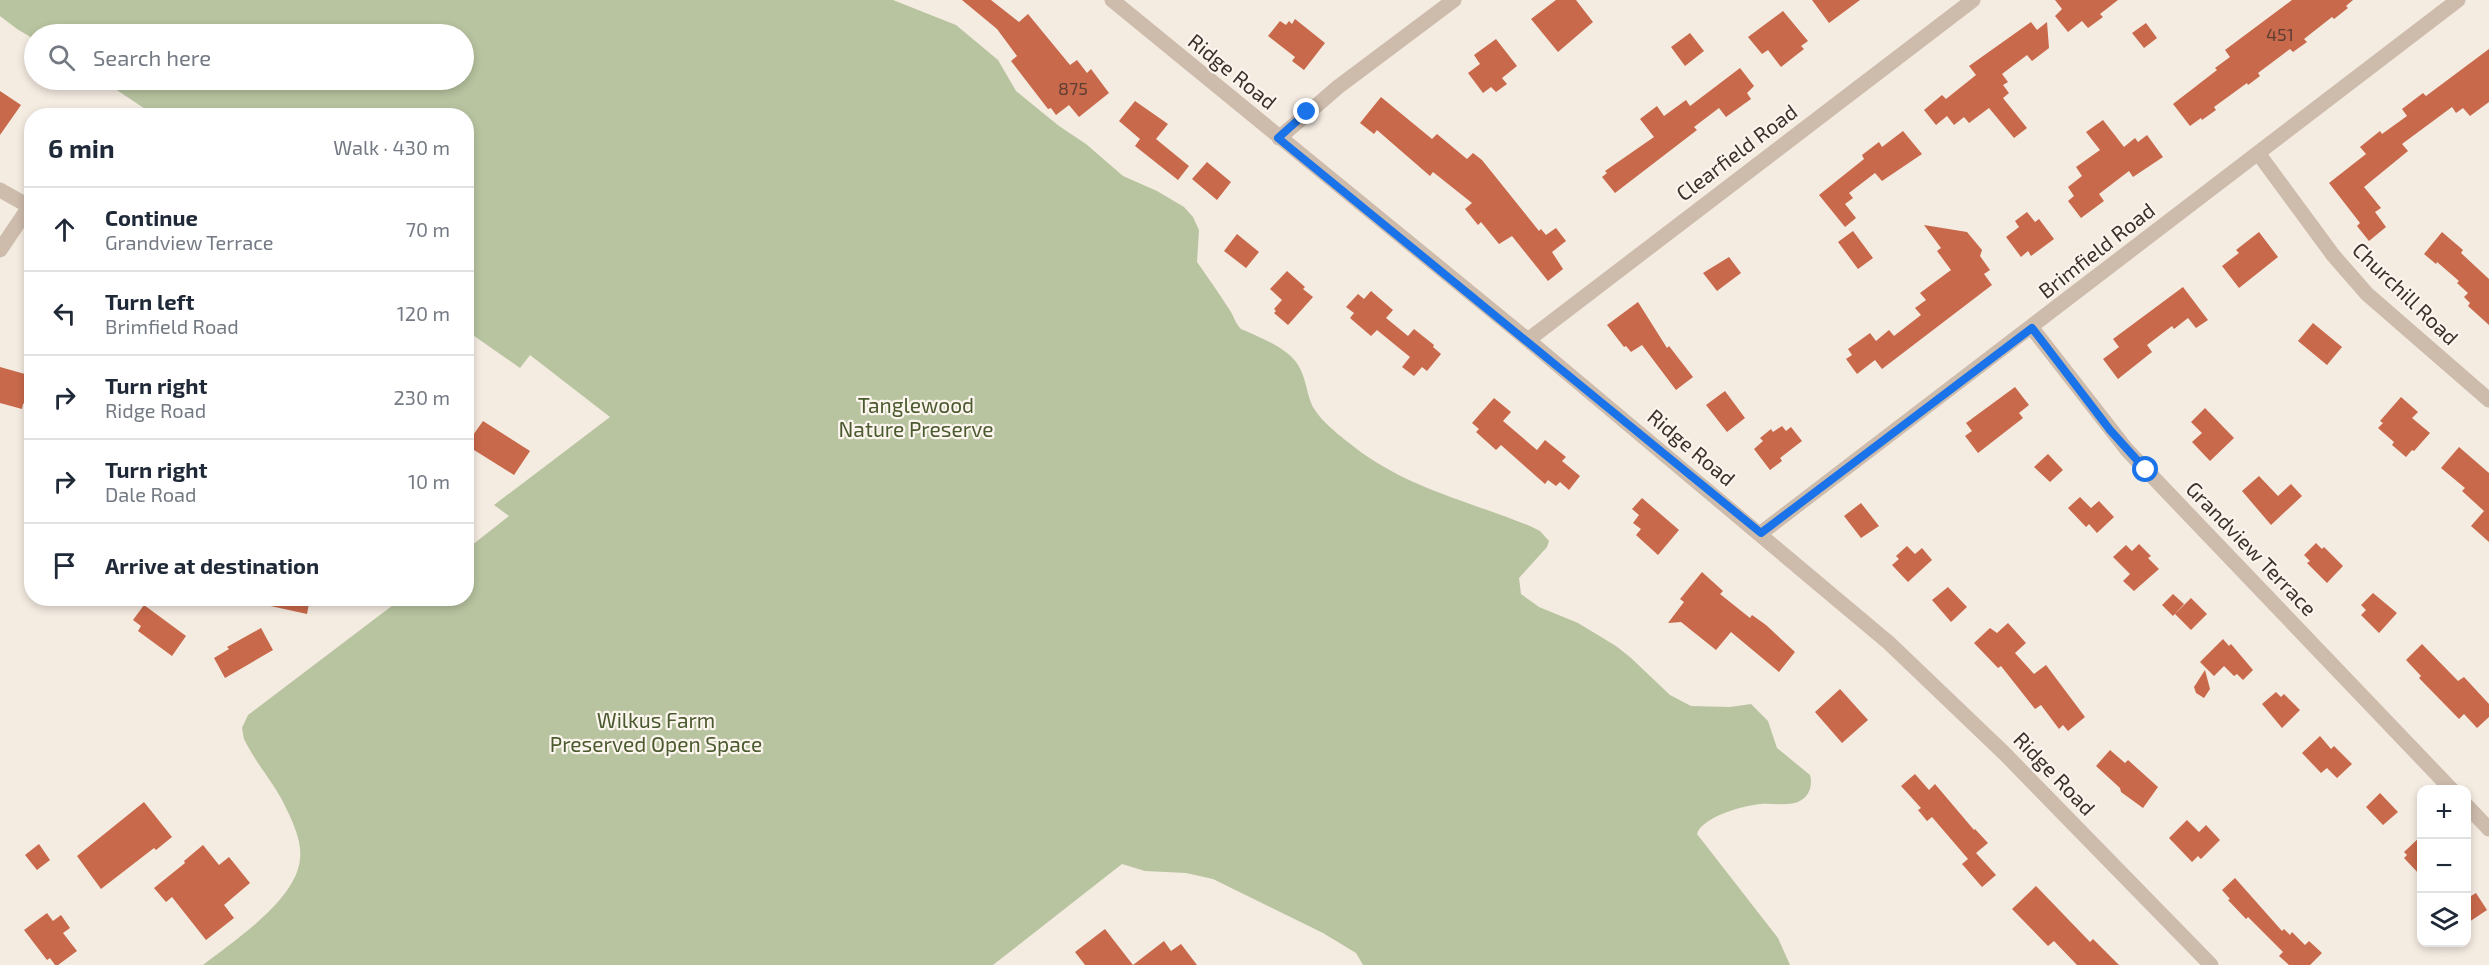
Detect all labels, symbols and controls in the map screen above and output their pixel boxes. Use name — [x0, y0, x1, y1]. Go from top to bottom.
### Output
house number: 451 — [2266, 23, 2294, 45]
search box — [24, 24, 474, 90]
street label: Ridge Road — [1184, 28, 1282, 114]
icon: search — [45, 41, 78, 74]
text: Search here — [93, 44, 211, 70]
house number: 875 — [1058, 77, 1088, 99]
route end — [1293, 98, 1319, 124]
street label: Clearfield Road — [1671, 98, 1801, 205]
text: 6 min — [48, 132, 115, 163]
text: Walk · 430 m — [333, 135, 450, 159]
street label: Brimfield Road — [2033, 197, 2159, 303]
text: Continue — [105, 204, 198, 230]
icon: ahead — [48, 213, 81, 246]
text: 70 m — [406, 217, 450, 241]
text: Grandview Terrace — [105, 230, 274, 254]
street label: Churchill Road — [2348, 236, 2464, 349]
text: Turn left — [105, 288, 194, 314]
icon: left — [48, 297, 81, 330]
text: 120 m — [397, 301, 450, 325]
text: Brimfield Road — [105, 314, 239, 338]
text: Turn right — [105, 372, 207, 398]
icon: right — [48, 381, 81, 414]
text: 230 m — [394, 385, 450, 409]
park label: Tanglewood Nature Preserve — [839, 392, 993, 441]
text: Ridge Road — [105, 398, 206, 422]
street label: Ridge Road — [1643, 403, 1741, 491]
text: Turn right — [105, 456, 207, 482]
route start — [2132, 456, 2158, 482]
icon: right — [48, 465, 81, 498]
text: 10 m — [408, 469, 450, 493]
street label: Grandview Terrace — [2182, 476, 2323, 620]
text: Dale Road — [105, 482, 196, 506]
icon: arrive — [48, 549, 81, 582]
text: Arrive at destination — [105, 552, 319, 578]
park label: Wilkus Farm Preserved Open Space — [550, 707, 762, 756]
street label: Ridge Road — [2009, 726, 2101, 820]
map controls — [2417, 785, 2471, 947]
button: + — [2417, 785, 2471, 839]
button: − — [2417, 839, 2471, 893]
button: layers — [2417, 893, 2471, 947]

